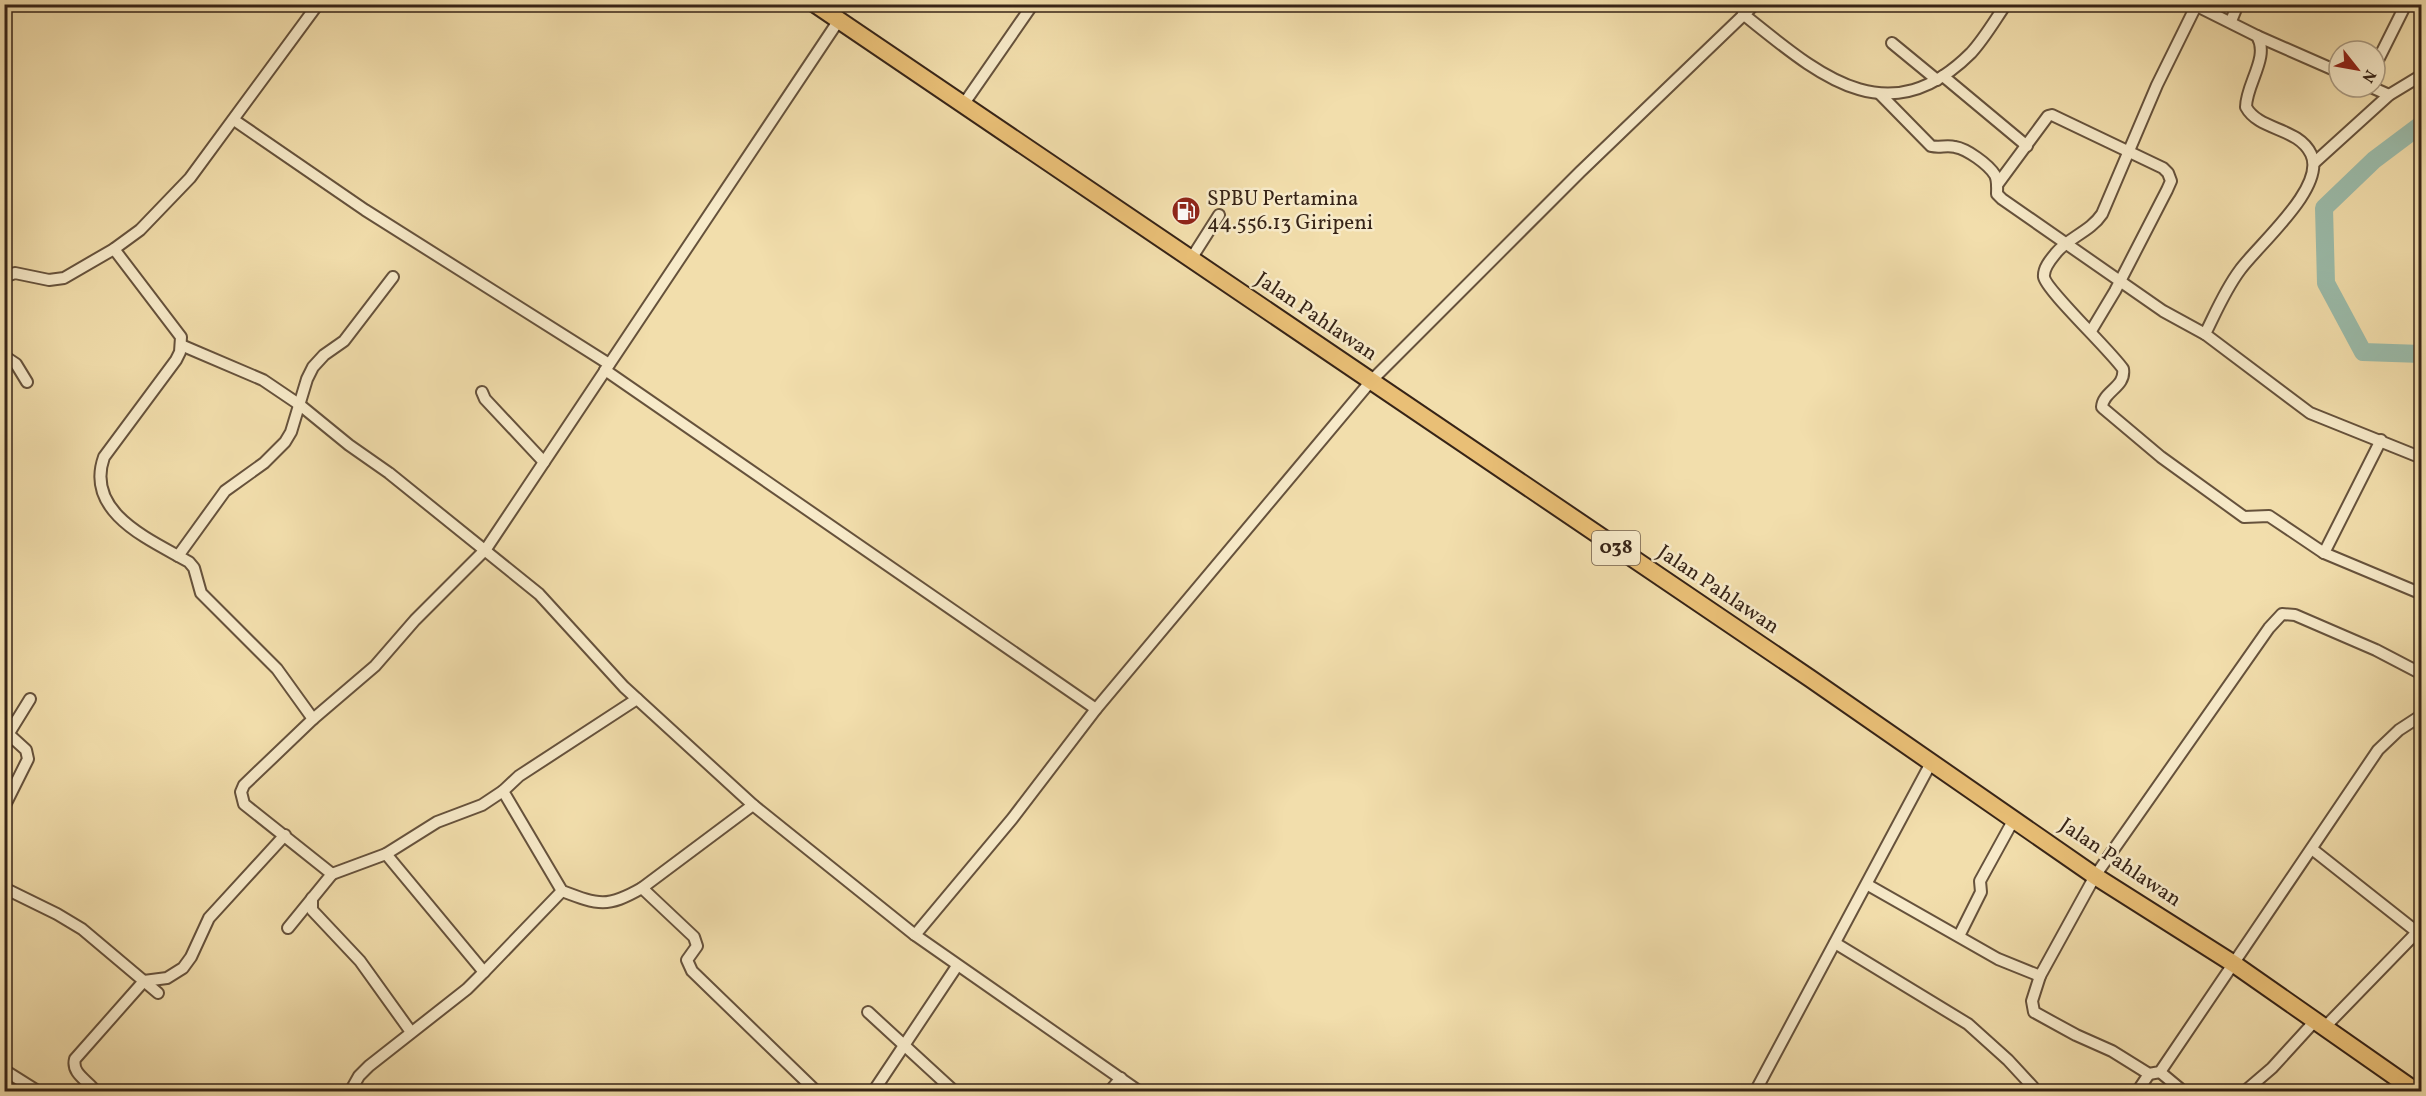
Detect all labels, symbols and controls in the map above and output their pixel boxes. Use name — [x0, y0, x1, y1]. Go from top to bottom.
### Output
north arrow — [2327, 39, 2387, 99]
text: N — [2356, 65, 2381, 87]
place label: SPBU Pertamina 44.556.13 Giripeni — [1207, 185, 1373, 238]
fuel station icon: SPBU Pertamina 44.556.13 Giripeni — [1170, 195, 1202, 227]
street label: Jalan Pahlawan — [1249, 265, 1383, 369]
road number: 038 — [1592, 531, 1640, 565]
street label: Jalan Pahlawan — [1651, 538, 1785, 642]
street label: Jalan Pahlawan — [2053, 811, 2187, 915]

